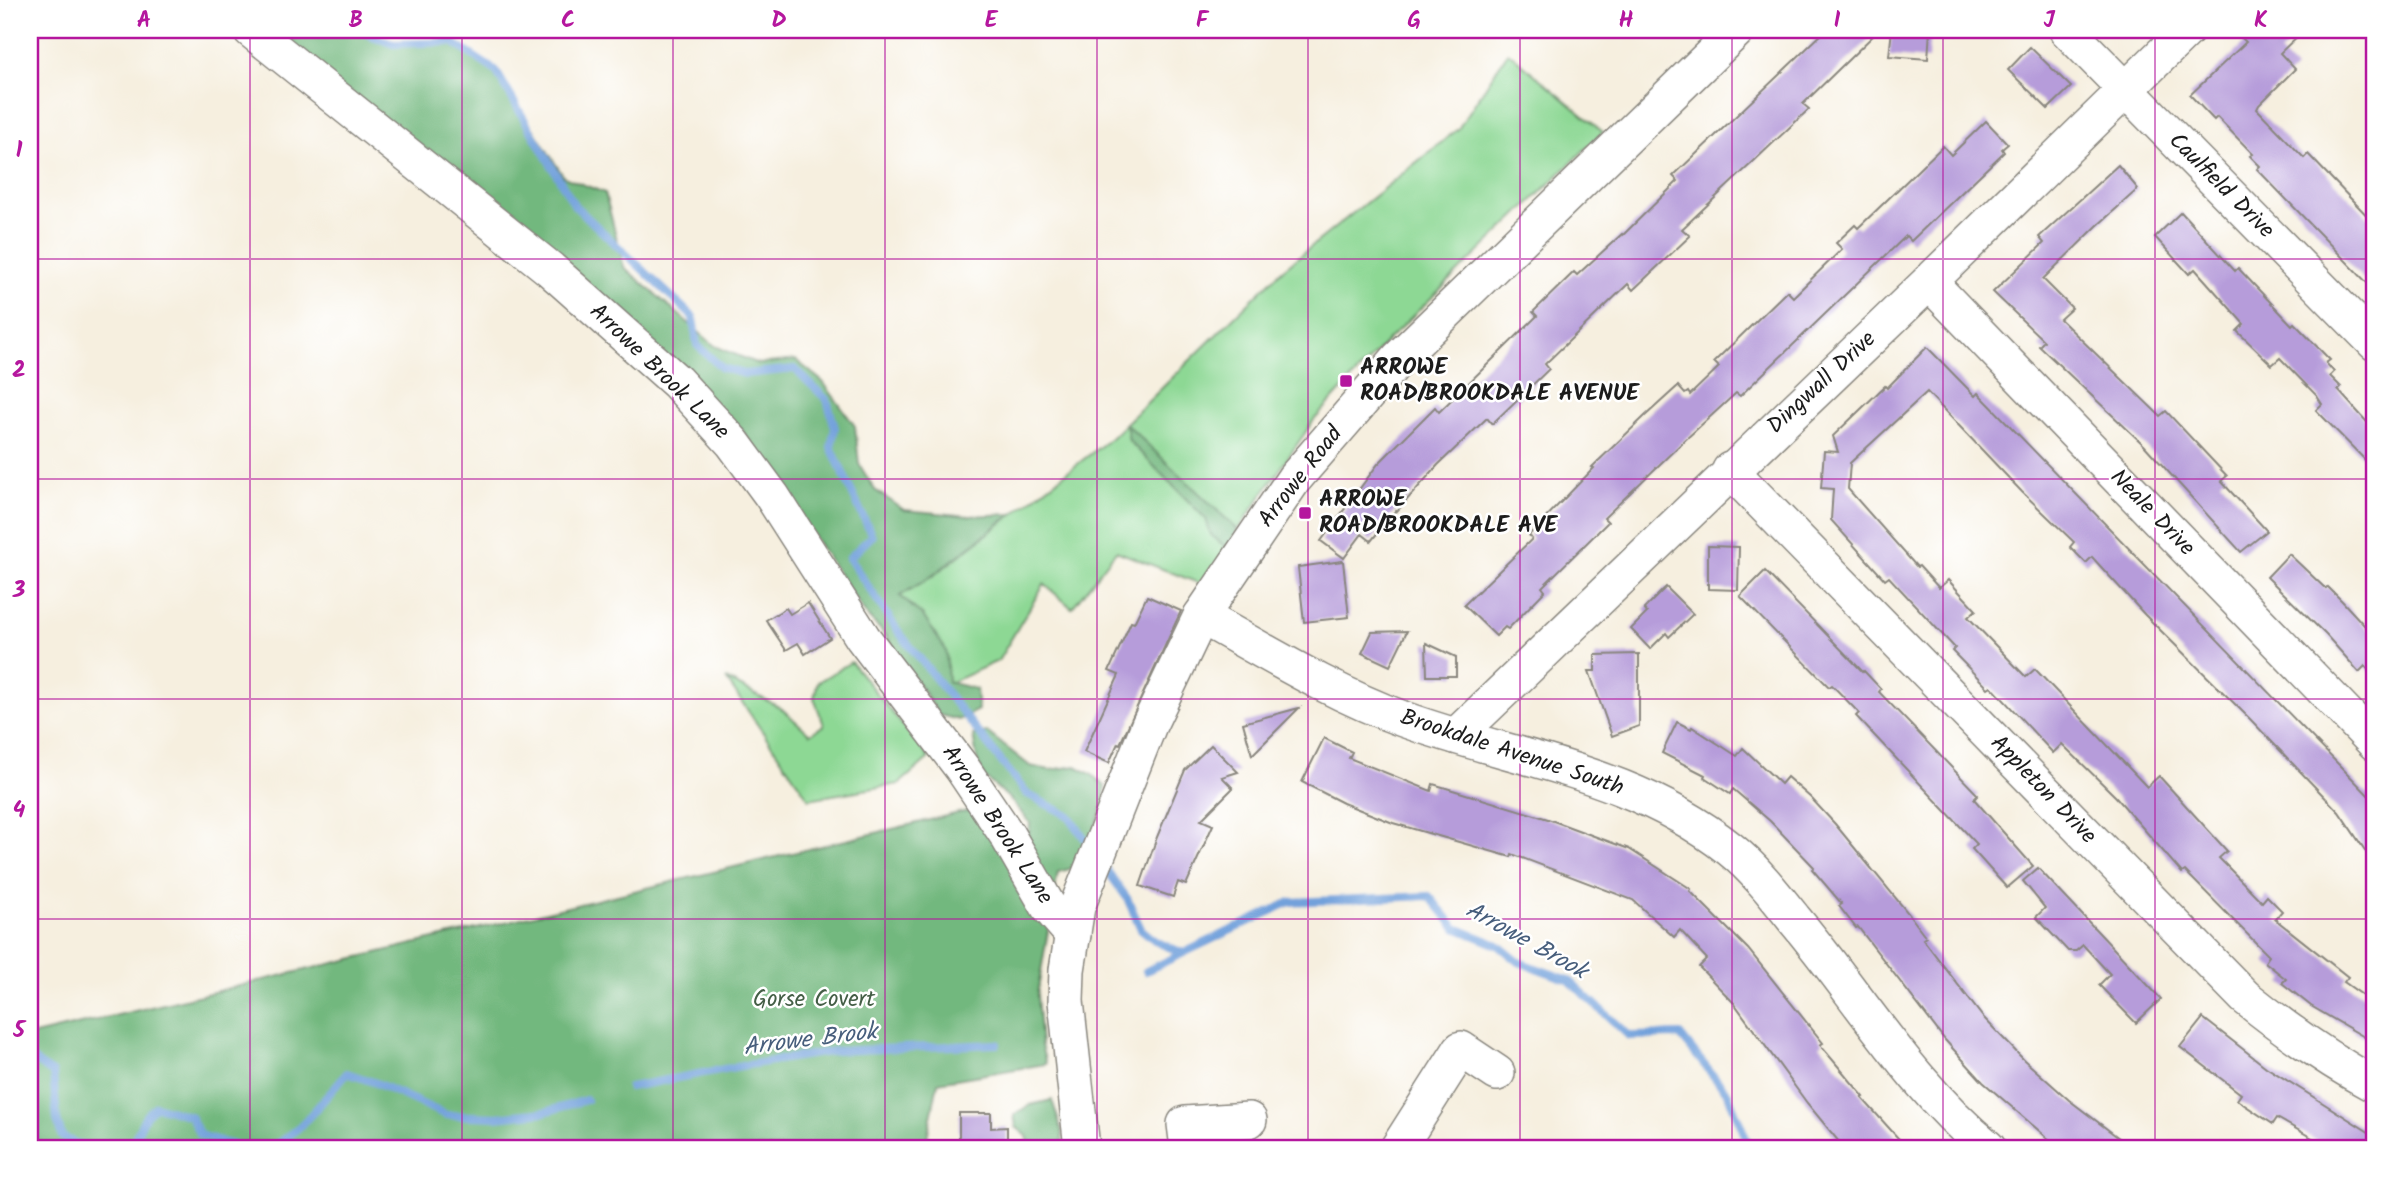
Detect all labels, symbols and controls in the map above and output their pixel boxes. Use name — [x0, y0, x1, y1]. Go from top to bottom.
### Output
text: A — [137, 3, 151, 39]
text: B — [349, 3, 363, 39]
text: C — [561, 3, 575, 39]
text: D — [771, 3, 787, 39]
text: E — [985, 3, 999, 39]
text: F — [1196, 3, 1210, 39]
text: G — [1407, 3, 1421, 39]
text: H — [1619, 3, 1634, 39]
text: I — [1833, 3, 1841, 39]
text: J — [2043, 3, 2055, 39]
text: K — [2254, 3, 2268, 39]
street label: Caulfield Drive — [2159, 124, 2283, 248]
text: 1 — [16, 133, 23, 169]
street label: Arrowe Brook Lane — [580, 295, 738, 449]
street label: Dingwall Drive — [1759, 323, 1885, 443]
place label: ARROWE ROAD/BROOKDALE AVENUE — [1360, 350, 1640, 412]
text: 2 — [12, 353, 26, 389]
marker: ARROWE ROAD/BROOKDALE AVENUE — [1338, 373, 1354, 389]
street label: Arrowe Road — [1250, 418, 1353, 536]
street label: Neale Drive — [2101, 461, 2203, 565]
place label: ARROWE ROAD/BROOKDALE AVE — [1319, 482, 1558, 544]
marker: ARROWE ROAD/BROOKDALE AVE — [1297, 505, 1313, 521]
text: 3 — [12, 573, 26, 609]
street label: Brookdale Avenue South — [1396, 700, 1628, 806]
street label: Appleton Drive — [1981, 727, 2105, 853]
street label: Arrowe Brook Lane — [932, 738, 1062, 912]
text: 4 — [13, 793, 26, 829]
water label: Arrowe Brook — [1458, 891, 1597, 992]
park label: Gorse Covert — [753, 982, 876, 1018]
water label: Arrowe Brook — [741, 1012, 883, 1068]
text: 5 — [12, 1013, 27, 1049]

